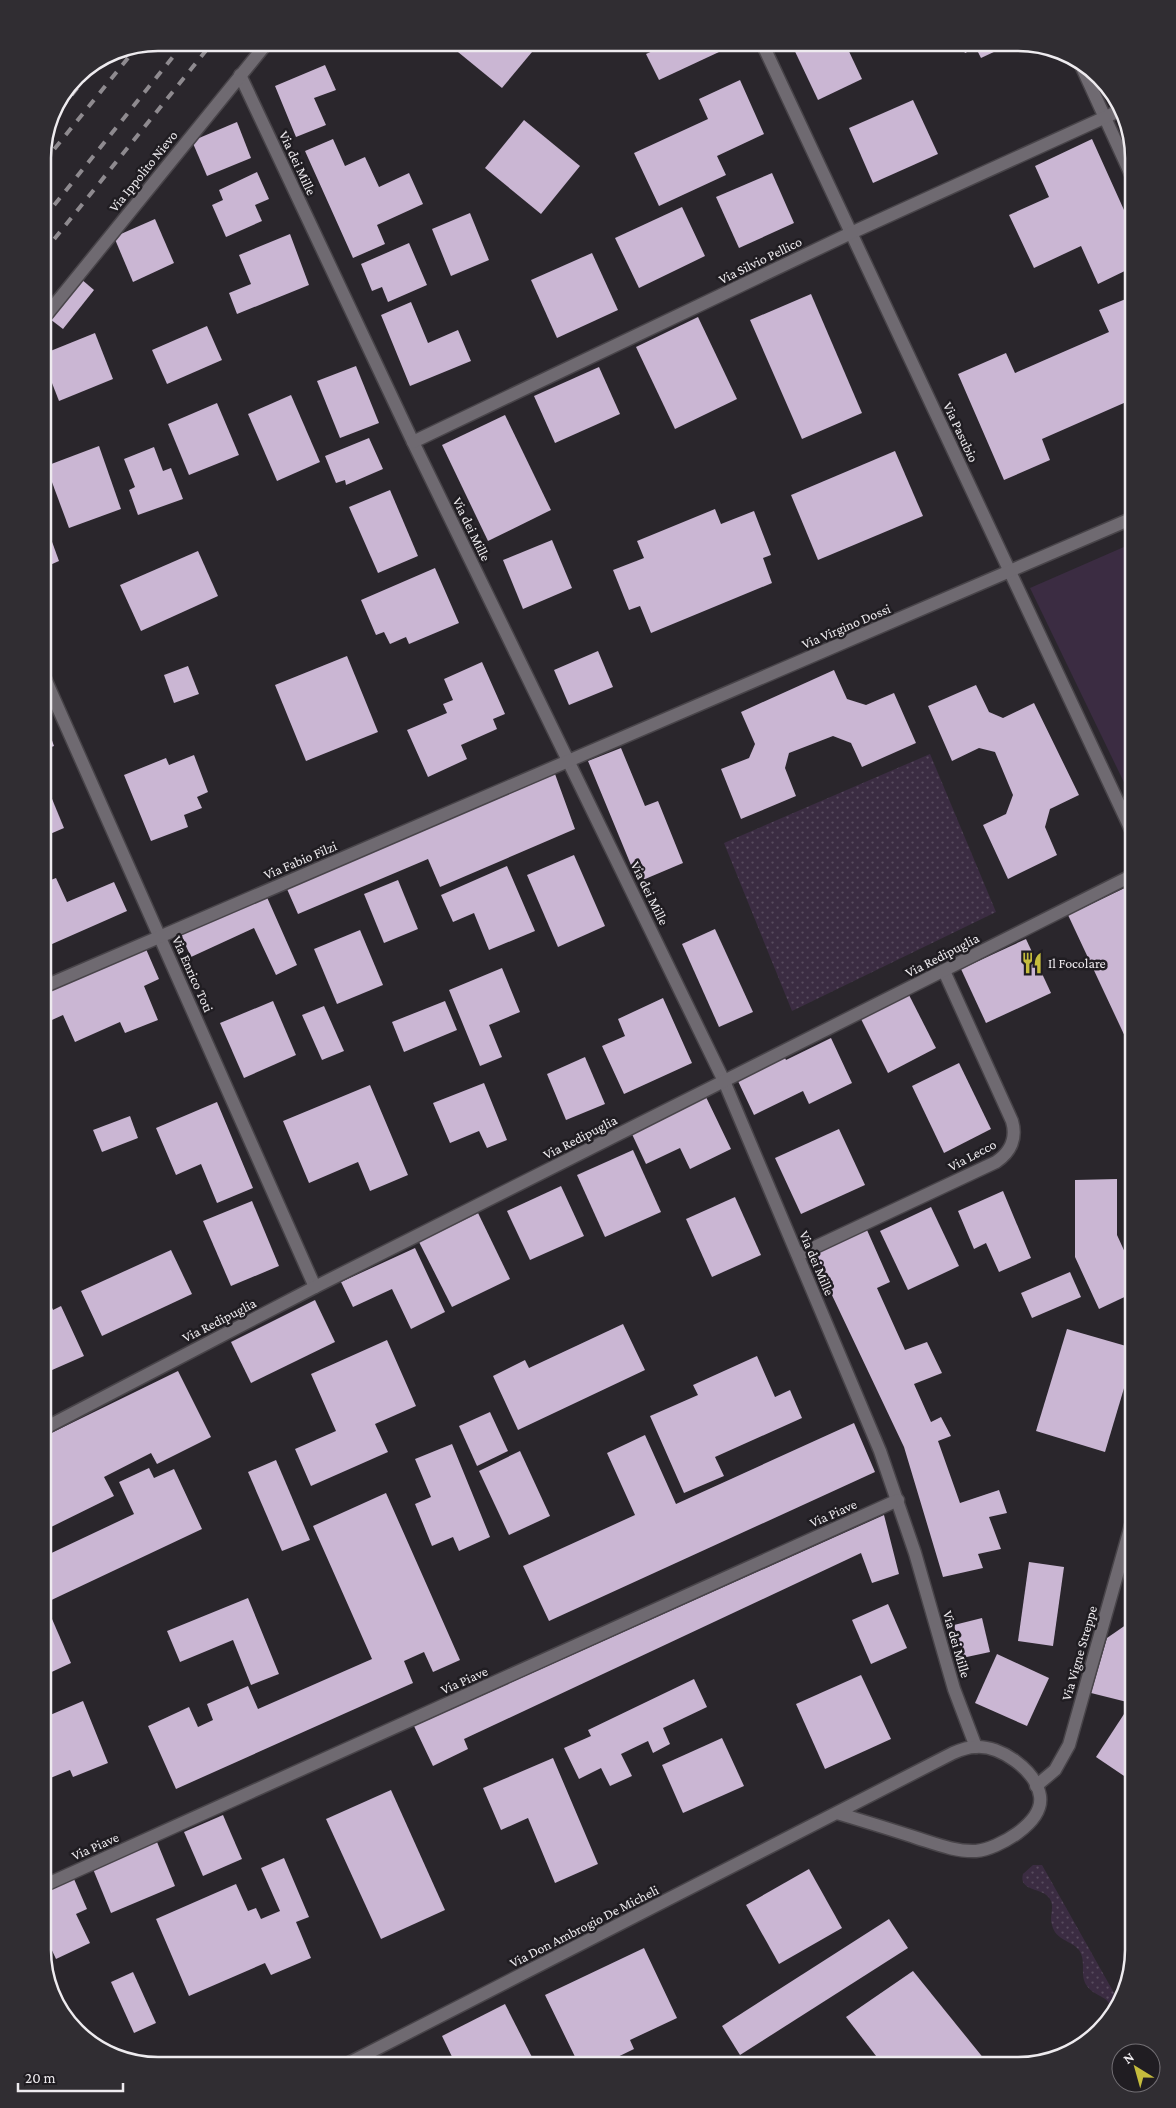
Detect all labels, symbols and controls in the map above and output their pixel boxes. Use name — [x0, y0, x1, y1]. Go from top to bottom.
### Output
street label: Via Ippolito Nievo — [105, 127, 181, 215]
street label: Via dei Mille — [276, 128, 320, 198]
street label: Via Silvio Pellico — [716, 233, 804, 287]
street label: Via Pasubio — [940, 399, 982, 465]
street label: Via dei Mille — [450, 494, 494, 564]
street label: Via Virgino Dossi — [799, 600, 893, 652]
street label: Via Fabio Filzi — [261, 837, 339, 883]
street label: Via dei Mille — [628, 858, 672, 928]
street label: Via Redipuglia — [902, 929, 982, 980]
street label: Via Enrico Toti — [169, 933, 217, 1015]
restaurant icon: Il Focolare — [1019, 950, 1045, 976]
place label: Il Focolare — [1048, 955, 1106, 971]
street label: Via Redipuglia — [540, 1111, 620, 1162]
street label: Via Lecco — [945, 1136, 999, 1174]
street label: Via dei Mille — [796, 1228, 838, 1298]
street label: Via Redipuglia — [179, 1294, 259, 1345]
street label: Via Piave — [807, 1495, 859, 1531]
street label: Via Vigne Streppe — [1058, 1604, 1100, 1702]
street label: Via dei Mille — [940, 1609, 974, 1679]
street label: Via Piave — [438, 1662, 490, 1698]
street label: Via Piave — [69, 1828, 121, 1864]
street label: Via Don Ambrogio De Micheli — [507, 1881, 661, 1971]
north arrow — [1111, 2043, 1161, 2093]
text: N — [1120, 2048, 1137, 2067]
scale bar — [18, 2060, 122, 2092]
text: 20 m — [25, 2070, 56, 2086]

